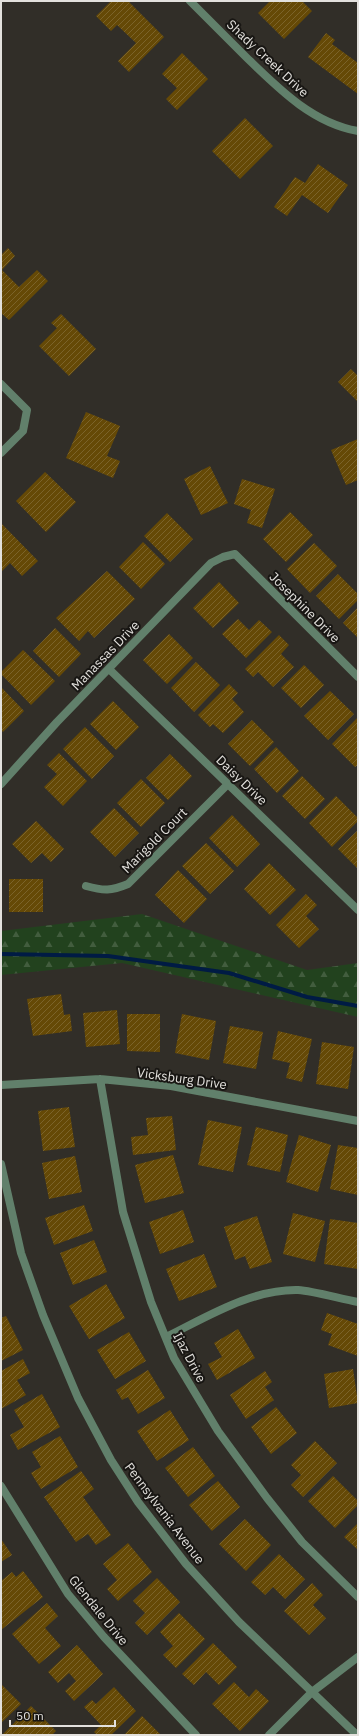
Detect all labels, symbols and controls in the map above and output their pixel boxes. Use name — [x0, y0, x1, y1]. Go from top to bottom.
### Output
street label: Shady Creek Drive — [223, 16, 312, 101]
street label: Josephine Drive — [266, 568, 344, 646]
street label: Manassas Drive — [68, 617, 143, 694]
street label: Daisy Drive — [212, 752, 271, 809]
street label: Marigold Court — [118, 804, 191, 877]
street label: Vicksburg Drive — [136, 1064, 228, 1093]
street label: Ijaz Drive — [169, 1329, 210, 1385]
street label: Pennsylvania Avenue — [121, 1459, 208, 1567]
street label: Glendale Drive — [65, 1572, 132, 1649]
scale bar — [10, 1702, 115, 1728]
text: 50 m — [16, 1708, 44, 1723]

